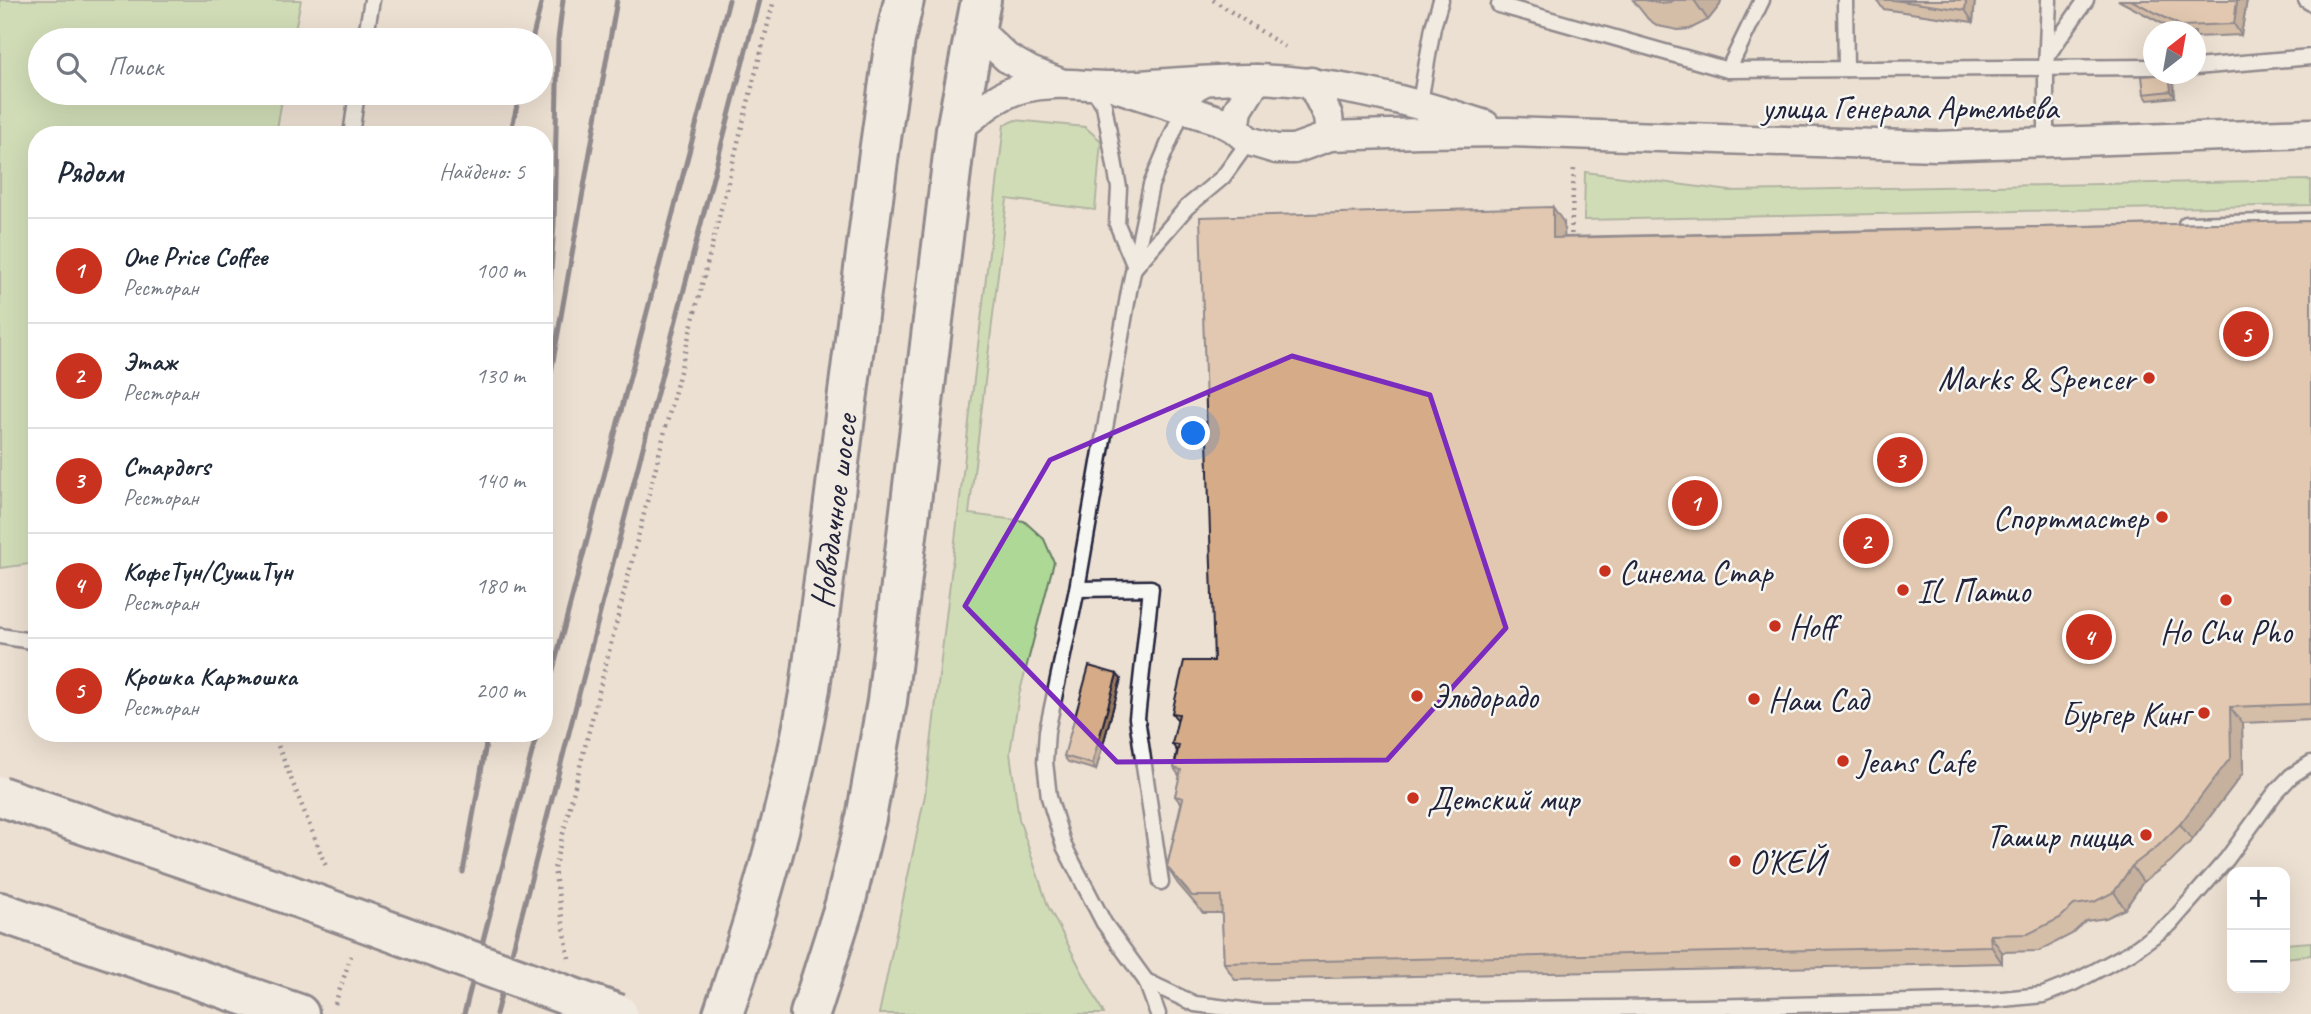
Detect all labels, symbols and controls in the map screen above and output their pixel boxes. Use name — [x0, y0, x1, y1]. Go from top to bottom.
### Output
north arrow — [2143, 21, 2206, 84]
search box — [28, 28, 553, 105]
icon: search — [52, 48, 90, 86]
text: Поиск — [108, 50, 163, 83]
street label: улица Генерала Артемьева — [1760, 87, 2061, 129]
text: Рядом — [56, 153, 123, 191]
text: Найдено: 5 — [439, 157, 525, 186]
text: One Price Coffee — [123, 240, 267, 273]
text: 1 — [74, 256, 84, 285]
text: 100 m — [476, 256, 525, 285]
text: Ресторан — [123, 273, 199, 302]
pin: 5 — [2223, 308, 2269, 360]
text: Этаж — [123, 345, 177, 378]
place label: Marks & Spencer — [1938, 358, 2138, 400]
text: 2 — [74, 361, 84, 390]
text: 130 m — [476, 361, 525, 390]
marker: Marks & Spencer — [2141, 370, 2157, 386]
text: Ресторан — [123, 378, 199, 407]
street label: Новодачное шоссе — [800, 410, 867, 611]
your location — [1176, 416, 1210, 450]
pin: 3 — [1877, 434, 1923, 486]
text: Стардогs — [123, 450, 210, 483]
text: 3 — [74, 466, 84, 495]
text: 140 m — [476, 466, 525, 495]
pin: 1 — [1672, 477, 1718, 529]
text: Ресторан — [123, 483, 199, 512]
place label: Спортмастер — [1993, 497, 2150, 539]
marker: Спортмастер — [2154, 509, 2170, 525]
pin: 2 — [1843, 515, 1889, 567]
place label: Синема Стар — [1619, 551, 1774, 593]
text: КофеТун/СушиТун — [123, 555, 293, 588]
marker: Синема Стар — [1597, 563, 1613, 579]
place label: IL Патио — [1917, 570, 2031, 612]
text: 4 — [74, 571, 84, 600]
text: 180 m — [476, 571, 525, 600]
marker: IL Патио — [1895, 582, 1911, 598]
text: Ресторан — [123, 588, 199, 617]
marker: Ho Chu Pho — [2218, 592, 2234, 608]
place label: Hoff — [1789, 606, 1842, 648]
pin: 4 — [2066, 611, 2112, 663]
place label: Ho Chu Pho — [2160, 611, 2293, 653]
marker: Hoff — [1767, 618, 1783, 634]
text: Крошка Картошка — [123, 660, 297, 693]
text: 5 — [74, 676, 84, 705]
text: 200 m — [476, 676, 525, 705]
place label: Эльдорадо — [1431, 676, 1539, 718]
place label: Наш Сад — [1768, 679, 1872, 721]
marker: Эльдорадо — [1409, 688, 1425, 704]
marker: Наш Сад — [1746, 691, 1762, 707]
text: Ресторан — [123, 693, 199, 722]
place label: Бургер Кинг — [2061, 693, 2195, 735]
marker: Бургер Кинг — [2196, 705, 2212, 721]
place label: Jeans Cafe — [1855, 741, 1977, 783]
marker: Jeans Cafe — [1835, 753, 1851, 769]
place label: Детский мир — [1427, 778, 1582, 820]
marker: Детский мир — [1405, 790, 1421, 806]
place label: Ташир пицца — [1986, 815, 2135, 857]
marker: Ташир пицца — [2138, 827, 2154, 843]
place label: О’КЕЙ — [1749, 841, 1830, 883]
marker: О’КЕЙ — [1727, 853, 1743, 869]
map controls — [2227, 867, 2290, 993]
button: + — [2227, 867, 2290, 930]
button: − — [2227, 930, 2290, 993]

